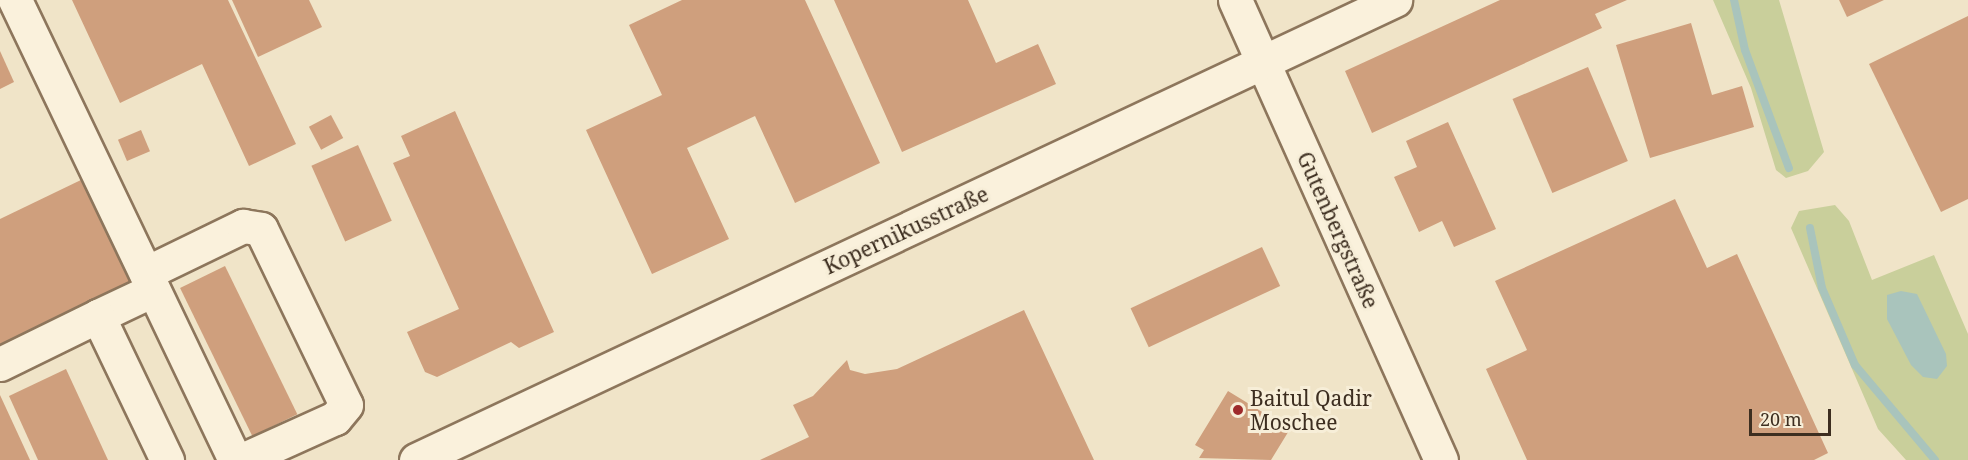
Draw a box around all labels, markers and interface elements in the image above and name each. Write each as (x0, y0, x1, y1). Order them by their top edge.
street label: Gutenbergstraße (1292, 148, 1384, 312)
street label: Kopernikusstraße (820, 181, 992, 279)
place label: Baitul Qadir Moschee (1250, 385, 1372, 435)
scale bar (1752, 397, 1834, 435)
marker: Baitul Qadir Moschee (1231, 403, 1245, 417)
text: 20 m (1760, 407, 1802, 431)

